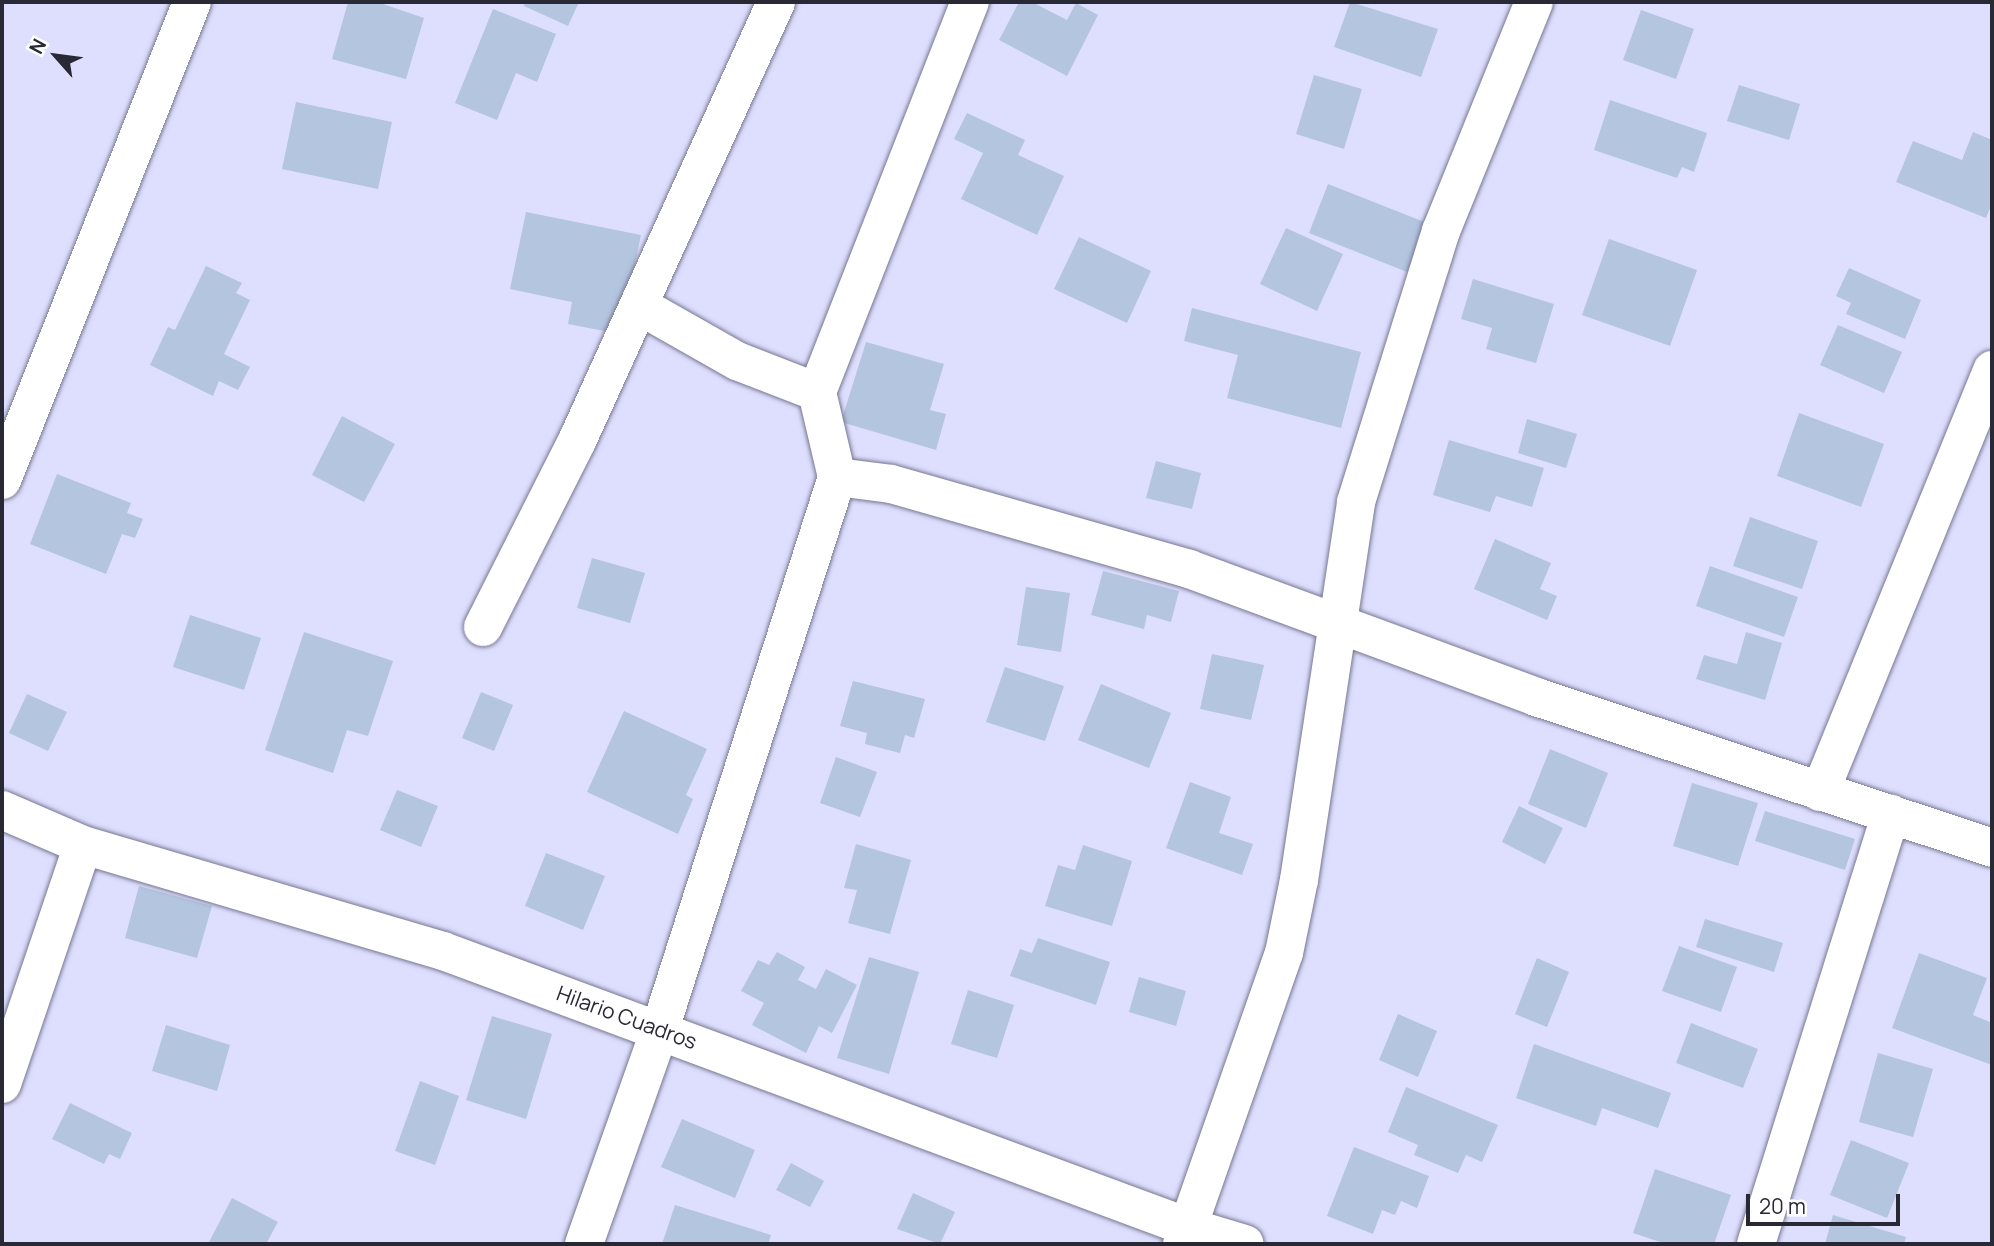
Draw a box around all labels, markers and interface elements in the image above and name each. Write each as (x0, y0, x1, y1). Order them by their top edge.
north arrow (21, 21, 91, 91)
text: N (23, 34, 52, 58)
street label: Hilario Cuadros (554, 980, 700, 1054)
scale bar (1749, 1180, 1903, 1224)
text: 20 m (1759, 1192, 1806, 1220)

